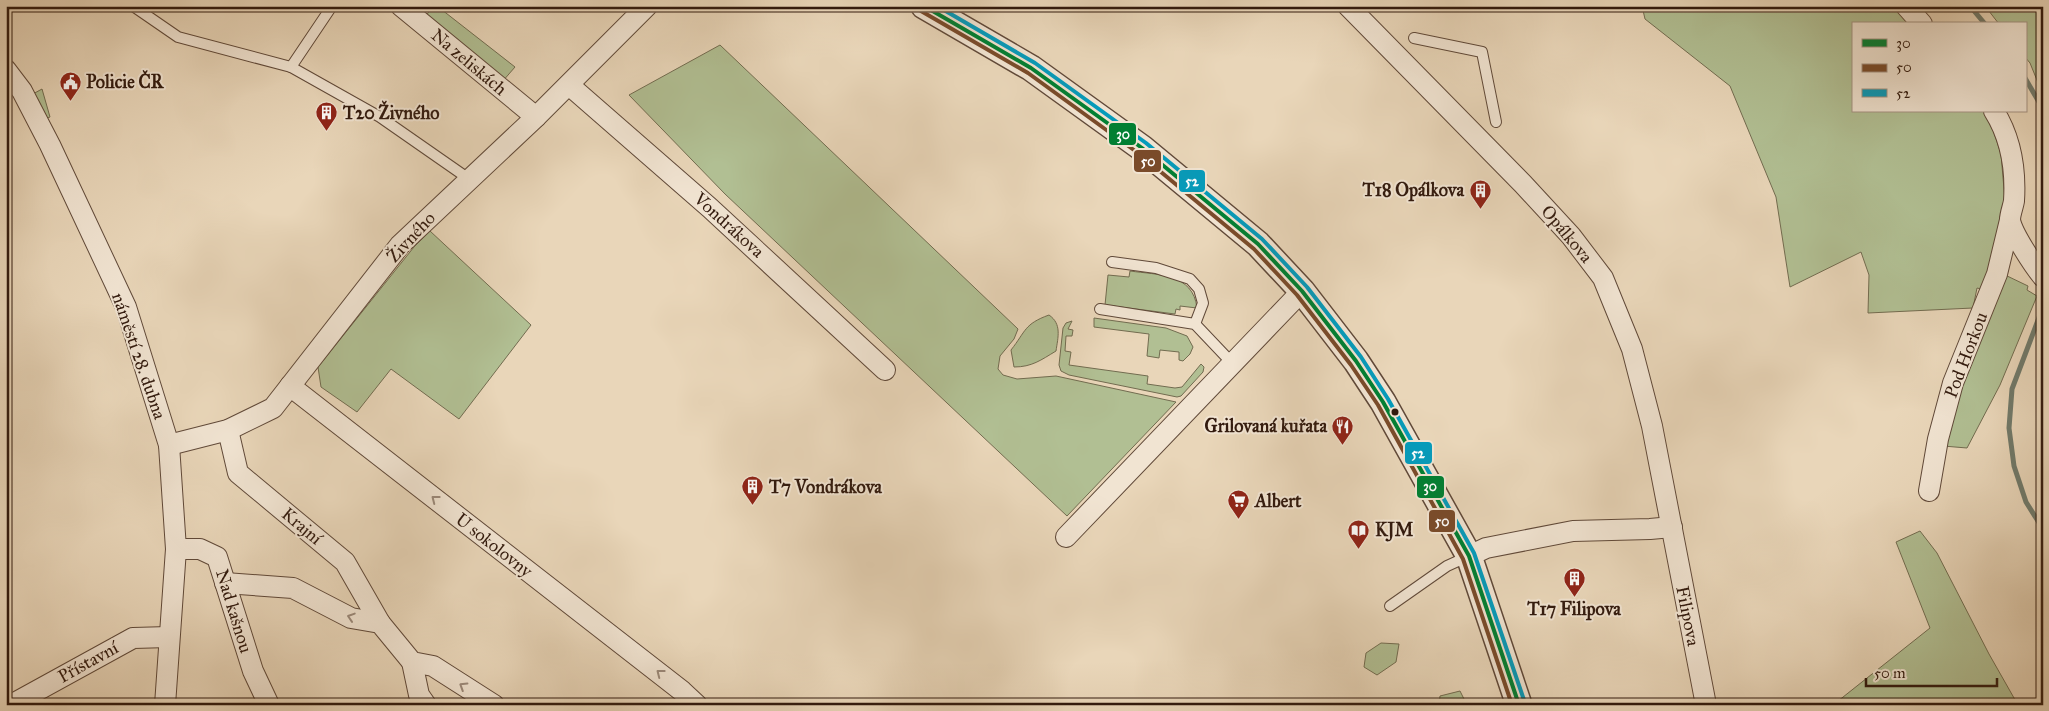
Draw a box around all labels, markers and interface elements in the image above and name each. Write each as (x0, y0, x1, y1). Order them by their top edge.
legend (1852, 22, 2026, 112)
street label: Na zeliskách (427, 24, 511, 100)
text: 30 (1896, 34, 1911, 52)
text: 50 (1896, 58, 1912, 76)
public building icon: Policie ČR (58, 70, 82, 101)
place label: Policie ČR (86, 70, 165, 93)
text: 52 (1896, 84, 1911, 102)
place label: T20 Živného (342, 100, 440, 124)
building icon: T20 Živného (315, 101, 339, 132)
line badge: 30 (1108, 122, 1137, 146)
text: 30 (1116, 126, 1130, 144)
line badge: 50 (1133, 149, 1162, 173)
text: 50 (1141, 153, 1155, 170)
line badge: 52 (1178, 169, 1206, 193)
text: 52 (1185, 173, 1200, 190)
building icon: T18 Opálkova (1468, 178, 1492, 209)
place label: T18 Opálkova (1361, 179, 1464, 202)
street label: Vondrákova (689, 187, 769, 263)
street label: Opálkova (1537, 201, 1598, 268)
street label: Živného (381, 206, 440, 267)
street label: náměstí 28. dubna (107, 290, 171, 423)
street label: Pod Horkou (1940, 309, 1993, 401)
unlabelled marker (1390, 407, 1400, 417)
restaurant icon: Grilovaná kuřata (1331, 414, 1355, 445)
place label: Grilovaná kuřata (1205, 415, 1327, 437)
line badge: 52 (1404, 441, 1433, 465)
text: 52 (1411, 445, 1426, 462)
building icon: T7 Vondrákova (741, 475, 765, 506)
line badge: 30 (1416, 475, 1445, 499)
place label: T7 Vondrákova (768, 476, 882, 498)
text: 30 (1423, 478, 1437, 496)
supermarket icon: Albert (1227, 489, 1251, 520)
place label: Albert (1254, 490, 1302, 512)
one-way arrow (432, 496, 441, 504)
street label: Krajní (277, 503, 328, 550)
street label: U sokolovny (451, 508, 537, 582)
line badge: 50 (1428, 509, 1456, 533)
text: 50 (1435, 513, 1449, 530)
library icon: KJM (1347, 518, 1371, 549)
place label: KJM (1375, 519, 1414, 542)
street label: Nad kašnou (211, 566, 257, 656)
building icon: T17 Filipova (1562, 567, 1586, 598)
street label: Filipova (1671, 584, 1705, 648)
place label: T17 Filipova (1526, 598, 1621, 621)
one-way arrow (347, 613, 356, 623)
street label: Přístavní (54, 636, 123, 688)
scale bar (1866, 656, 1998, 688)
text: 50 m (1874, 664, 1906, 682)
one-way arrow (657, 671, 666, 679)
one-way arrow (460, 682, 469, 692)

